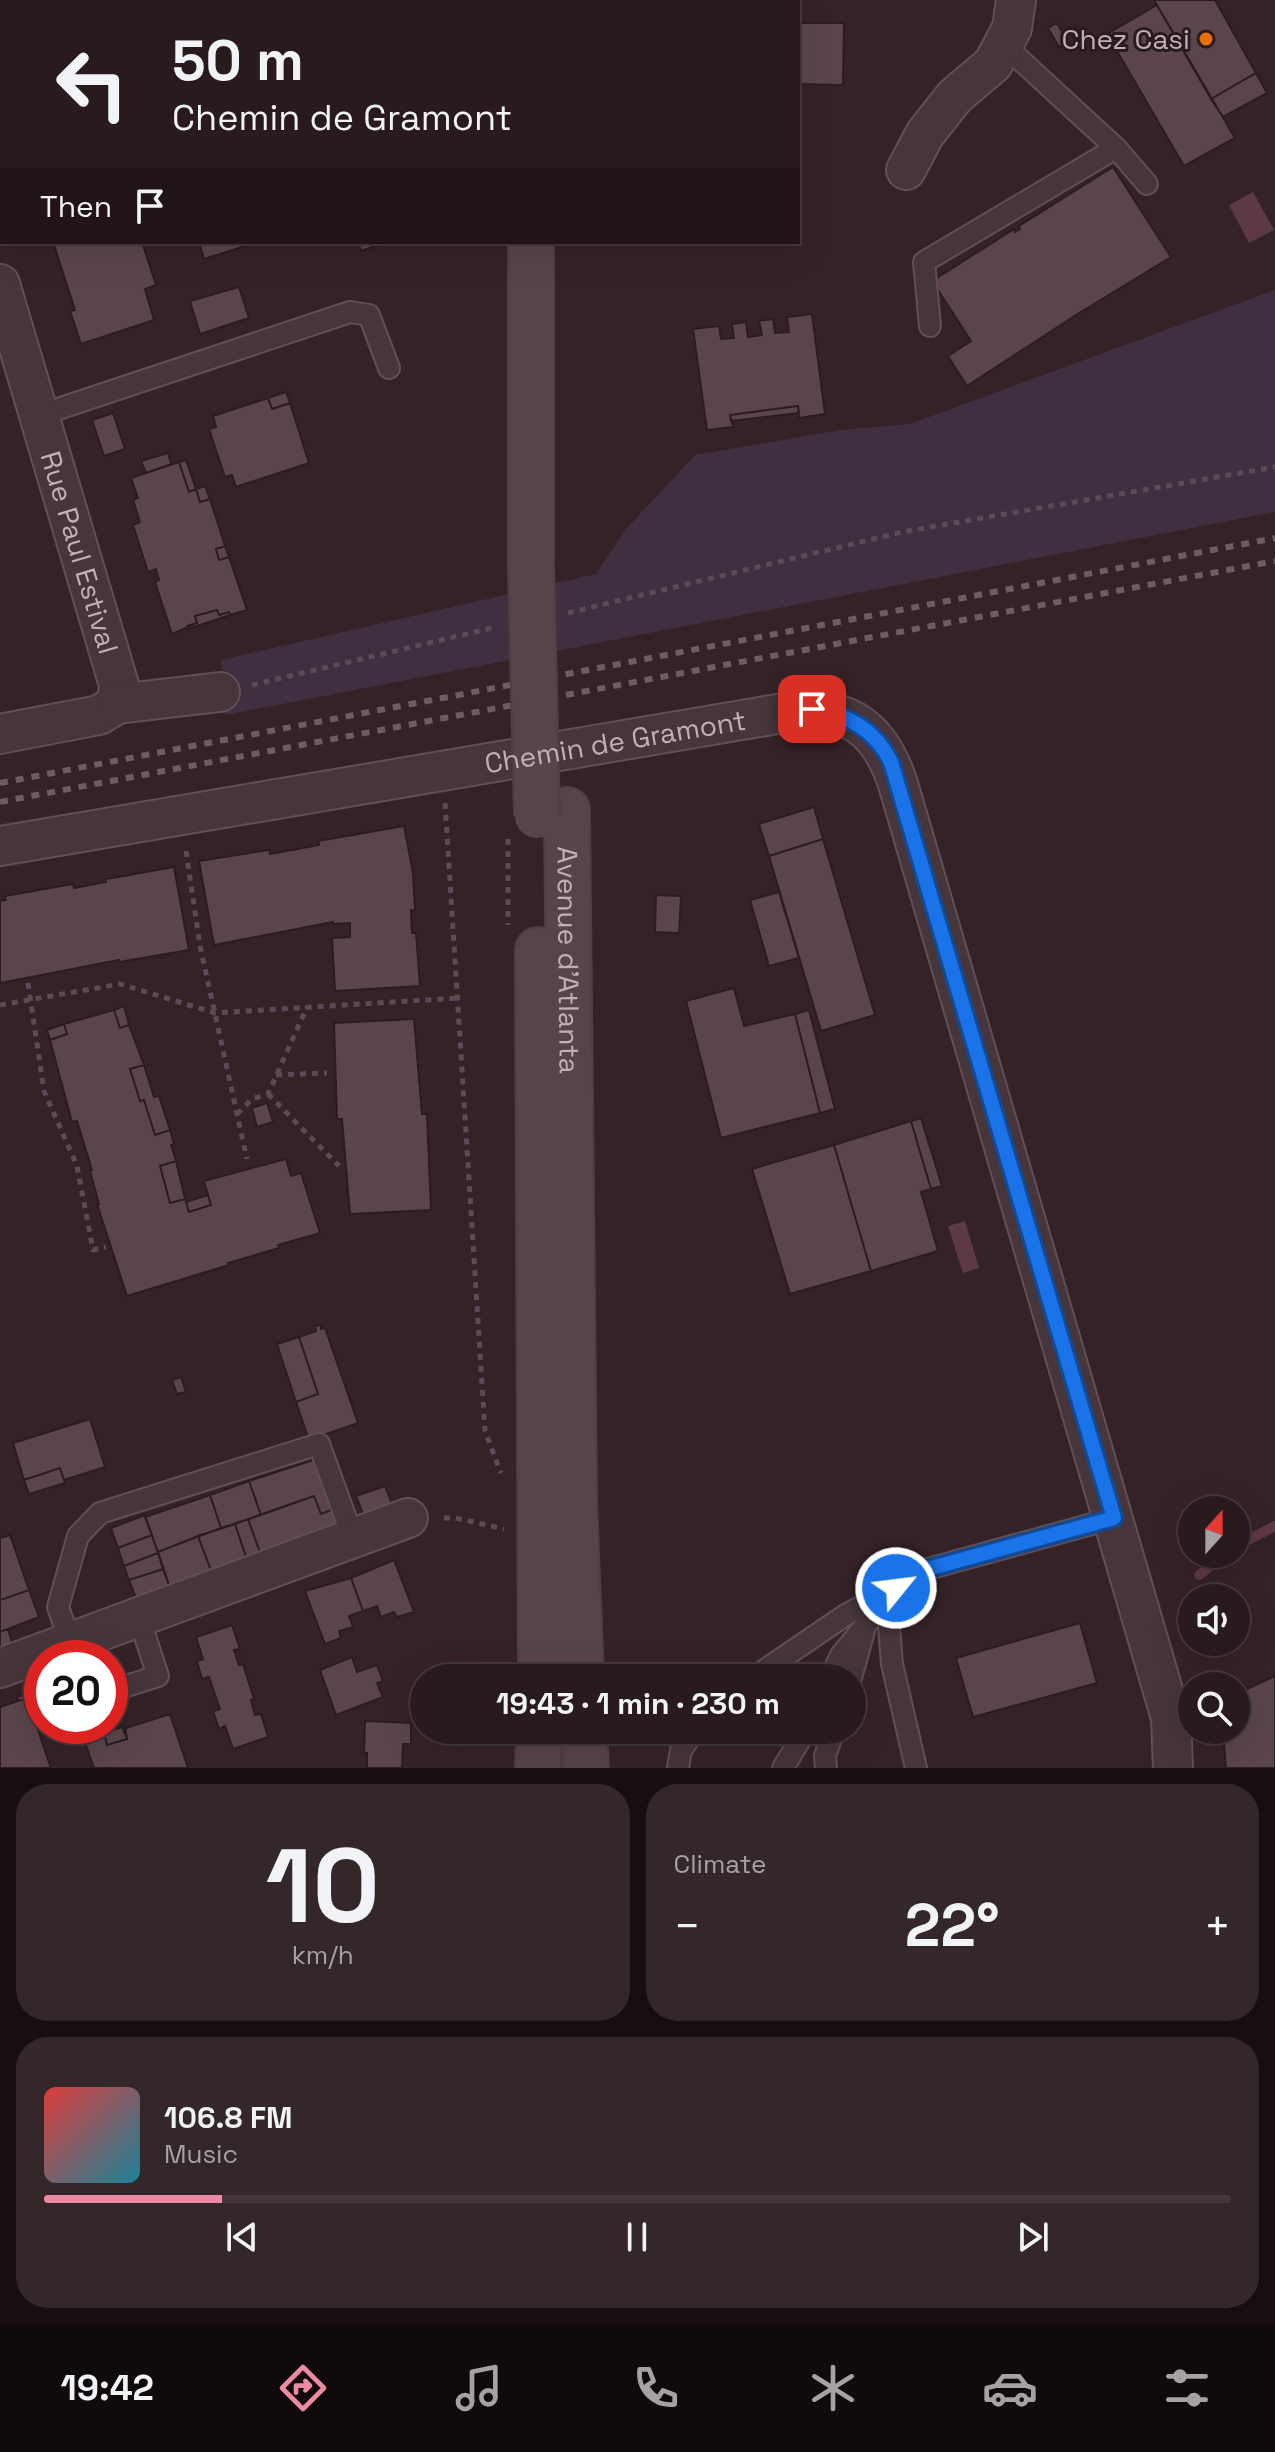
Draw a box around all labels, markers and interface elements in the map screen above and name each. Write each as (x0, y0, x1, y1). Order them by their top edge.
place label: Chez Casi (1061, 21, 1190, 57)
text: 50 m (172, 25, 304, 96)
marker: Chez Casi (1197, 30, 1215, 48)
icon: left (40, 32, 144, 136)
text: Chemin de Gramont (172, 95, 512, 141)
icon: arrive (128, 184, 172, 228)
text: Then (40, 187, 112, 226)
street label: Rue Paul Estival (33, 447, 127, 658)
pin (778, 675, 846, 743)
icon: arrive (790, 687, 834, 731)
street label: Chemin de Gramont (482, 702, 749, 781)
street label: Avenue d'Atlanta (549, 846, 588, 1074)
north arrow (1178, 1496, 1250, 1568)
map controls (1178, 1496, 1250, 1744)
position arrow (854, 1546, 938, 1630)
button: sound (1178, 1584, 1250, 1656)
speed limit sign: 20 (24, 1640, 128, 1744)
button: search (1178, 1672, 1250, 1744)
text: 19:43 · 1 min · 230 m (496, 1684, 780, 1723)
text: 10 (266, 1820, 380, 1952)
text: Climate (674, 1847, 766, 1881)
text: 22° (905, 1887, 1000, 1964)
text: − (674, 1898, 701, 1954)
text: + (1204, 1898, 1231, 1954)
text: km/h (292, 1938, 354, 1972)
text: 106.8 FM (164, 2098, 293, 2137)
text: Music (164, 2137, 238, 2171)
icon: previous (220, 2215, 264, 2259)
icon: pause (615, 2215, 659, 2259)
icon: next (1011, 2215, 1055, 2259)
icon: directions (275, 2360, 331, 2416)
icon: music (451, 2360, 507, 2416)
icon: phone (628, 2360, 684, 2416)
icon: climate (805, 2360, 861, 2416)
icon: car (982, 2360, 1038, 2416)
icon: filters (1159, 2360, 1215, 2416)
text: 19:42 (60, 2365, 154, 2411)

